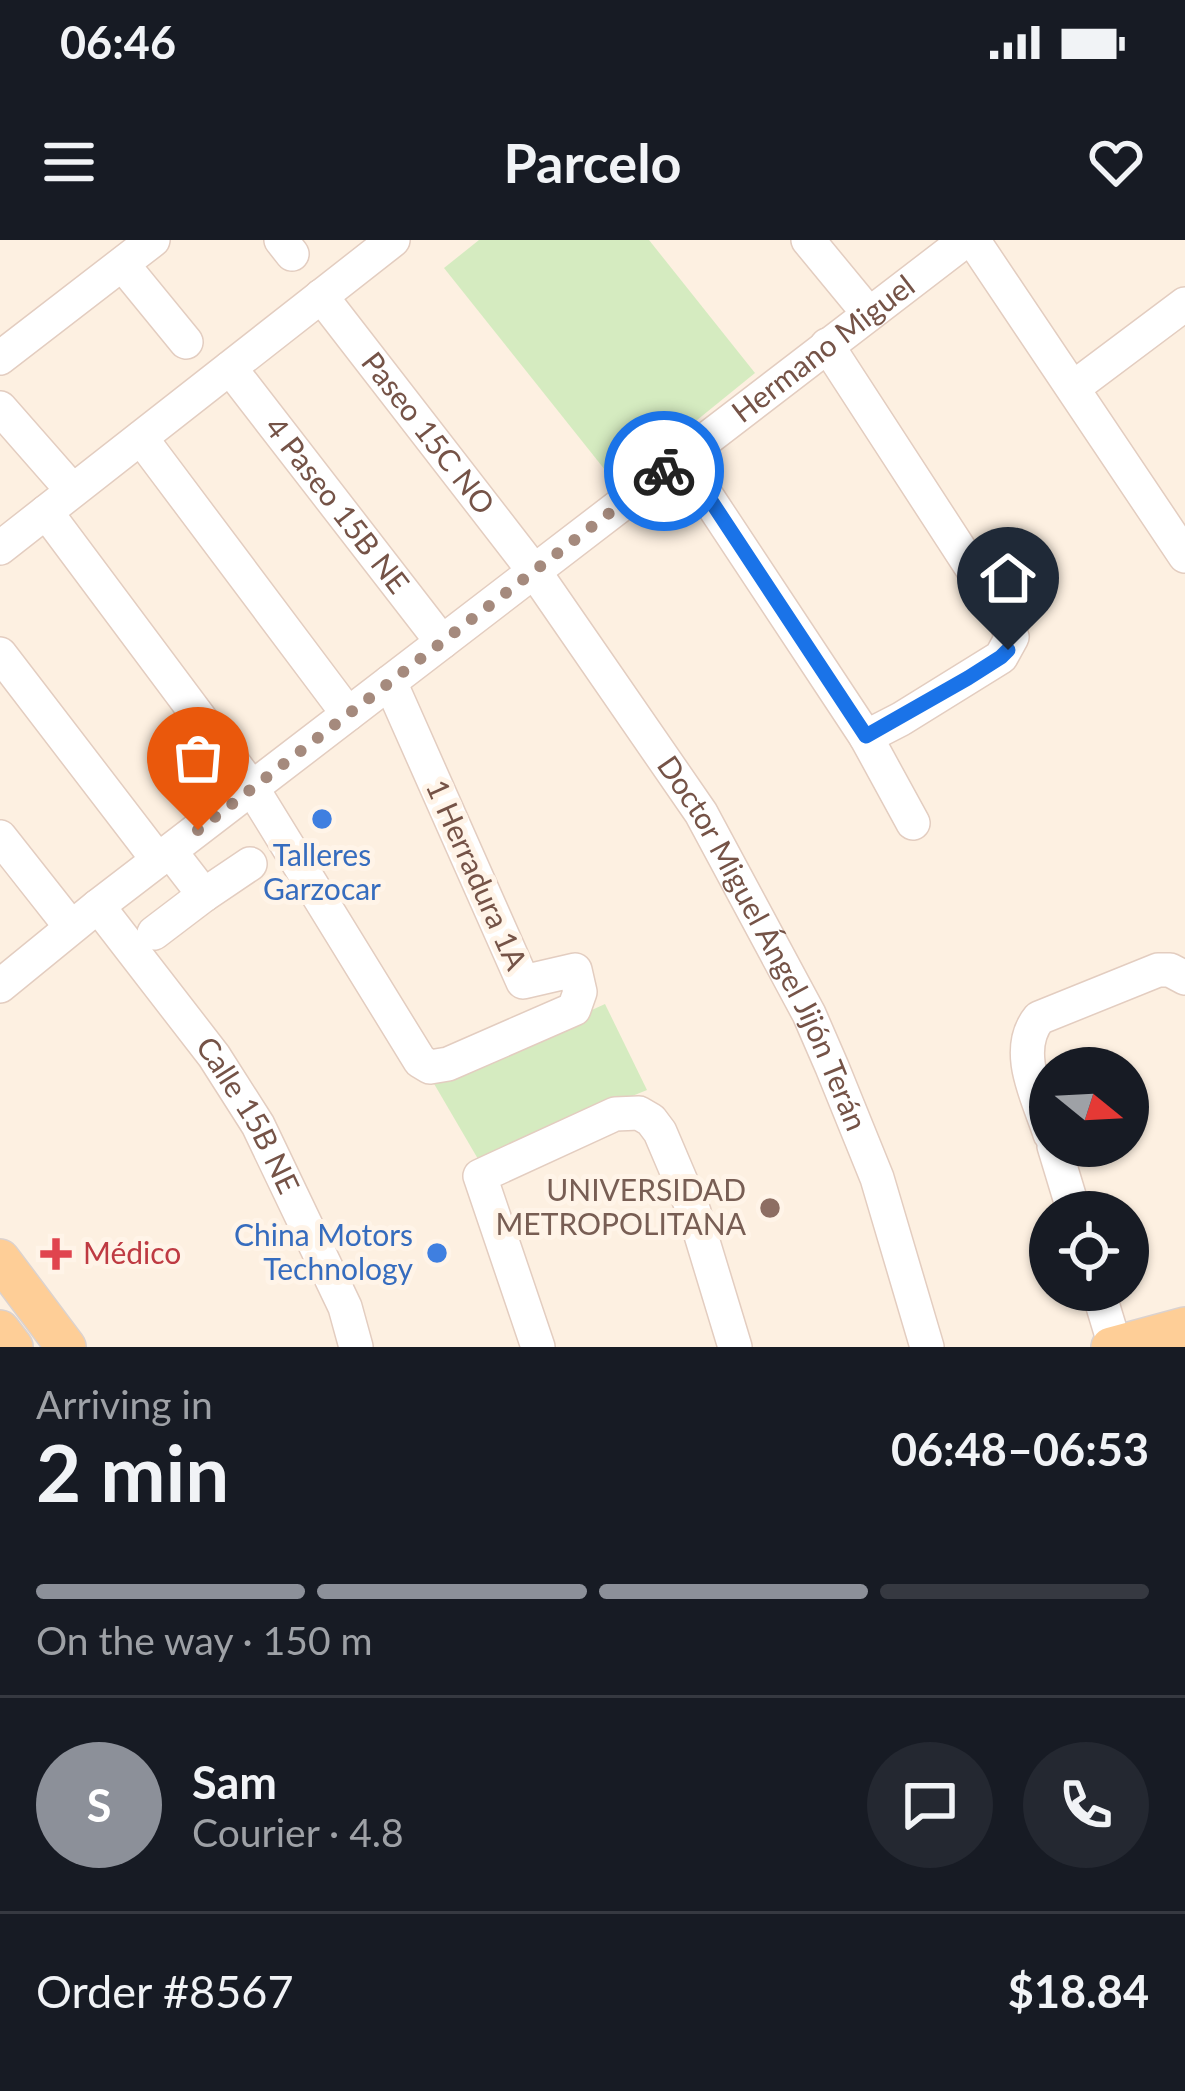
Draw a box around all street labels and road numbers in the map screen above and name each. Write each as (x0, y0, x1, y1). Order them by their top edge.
street label: Hermano Miguel (724, 266, 921, 429)
street label: Paseo 15C NO (355, 344, 503, 521)
street label: 4 Paseo 15B NE (259, 409, 418, 600)
street label: Doctor Miguel Ángel Jijón Terán (651, 748, 876, 1135)
street label: 1 Herradura 1A (420, 774, 536, 975)
street label: Calle 15B NE (190, 1029, 308, 1199)

